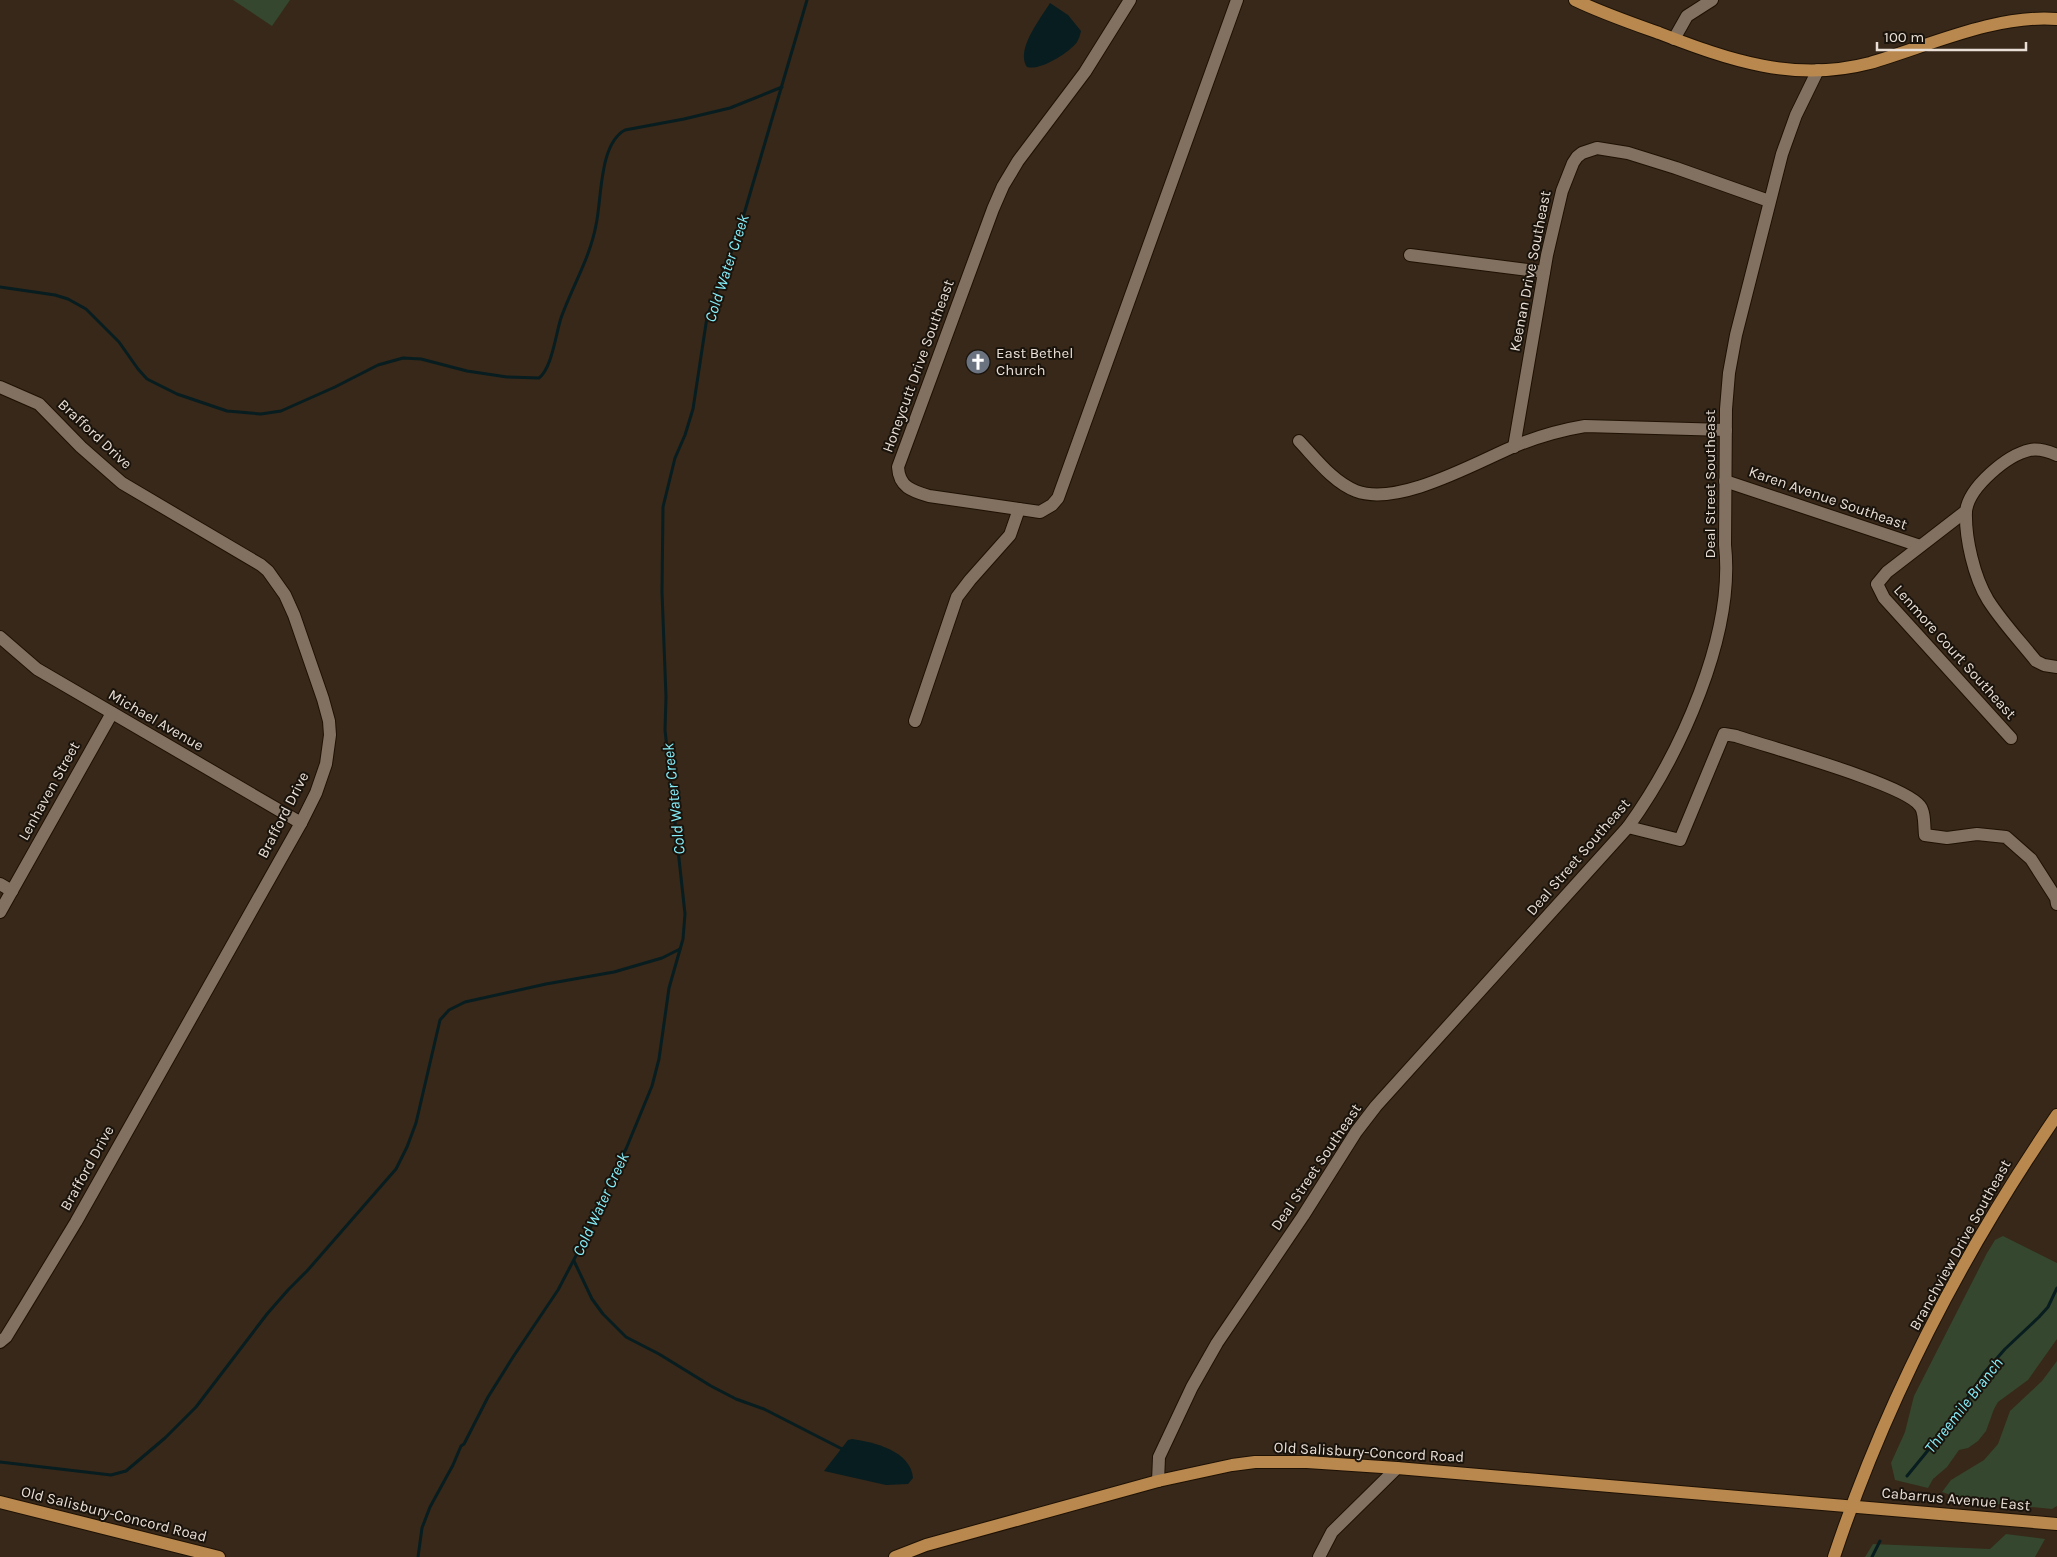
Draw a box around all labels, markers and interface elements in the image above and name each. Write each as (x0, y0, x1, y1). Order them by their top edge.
scale bar (1877, 20, 2026, 52)
text: 100 m (1884, 28, 1924, 46)
street label: Keenan Drive Southeast (1506, 189, 1555, 353)
water label: Cold Water Creek (700, 211, 753, 324)
street label: Honeycutt Drive Southeast (878, 277, 958, 455)
place label: East Bethel Church (996, 344, 1073, 379)
church icon: East Bethel Church (965, 349, 991, 375)
street label: Brafford Drive (54, 395, 136, 473)
street label: Deal Street Southeast (1701, 409, 1719, 558)
street label: Karen Avenue Southeast (1746, 462, 1910, 534)
street label: Lenmore Court Southeast (1890, 581, 2020, 723)
street label: Michael Avenue (105, 685, 207, 755)
street label: Lenhaven Street (14, 738, 84, 844)
water label: Cold Water Creek (658, 741, 689, 856)
street label: Brafford Drive (254, 769, 312, 861)
street label: Deal Street Southeast (1522, 795, 1634, 919)
street label: Deal Street Southeast (1267, 1100, 1365, 1234)
street label: Brafford Drive (56, 1122, 118, 1214)
water label: Cold Water Creek (568, 1149, 633, 1259)
street label: Branchview Drive Southeast (1906, 1156, 2015, 1333)
water label: Threemile Branch (1920, 1354, 2007, 1457)
street label: Old Salisbury-Concord Road (1273, 1438, 1465, 1466)
street label: Old Salisbury-Concord Road (19, 1482, 209, 1546)
street label: Cabarrus Avenue East (1881, 1484, 2031, 1514)

